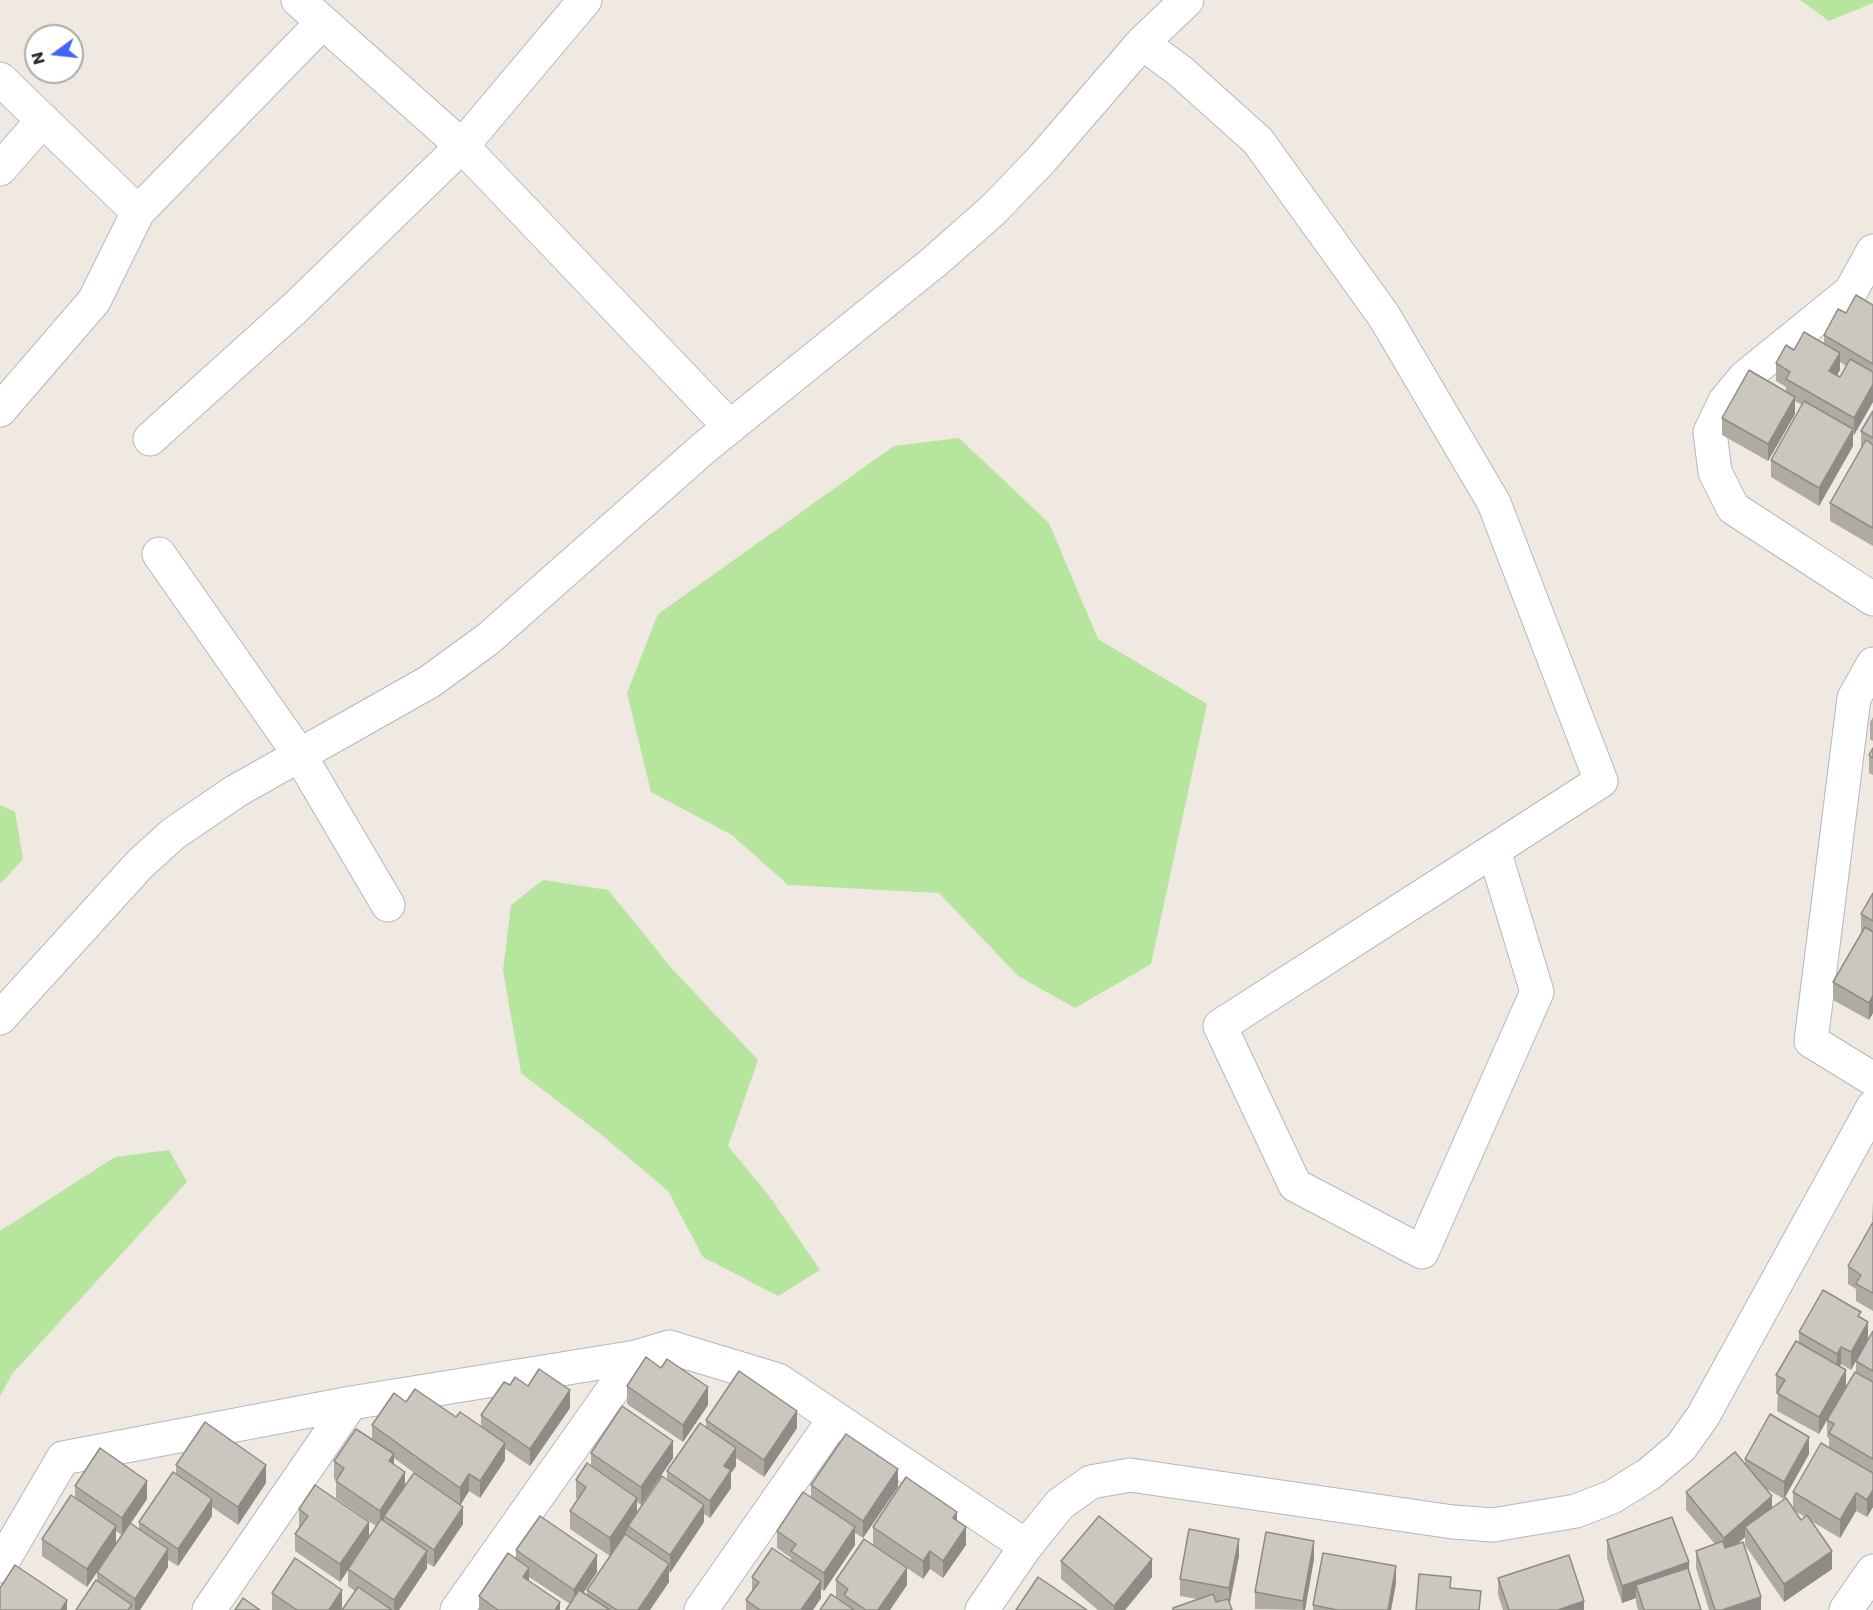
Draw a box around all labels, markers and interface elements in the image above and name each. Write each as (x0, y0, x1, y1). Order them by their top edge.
north arrow (24, 24, 84, 84)
text: N (25, 49, 51, 67)

